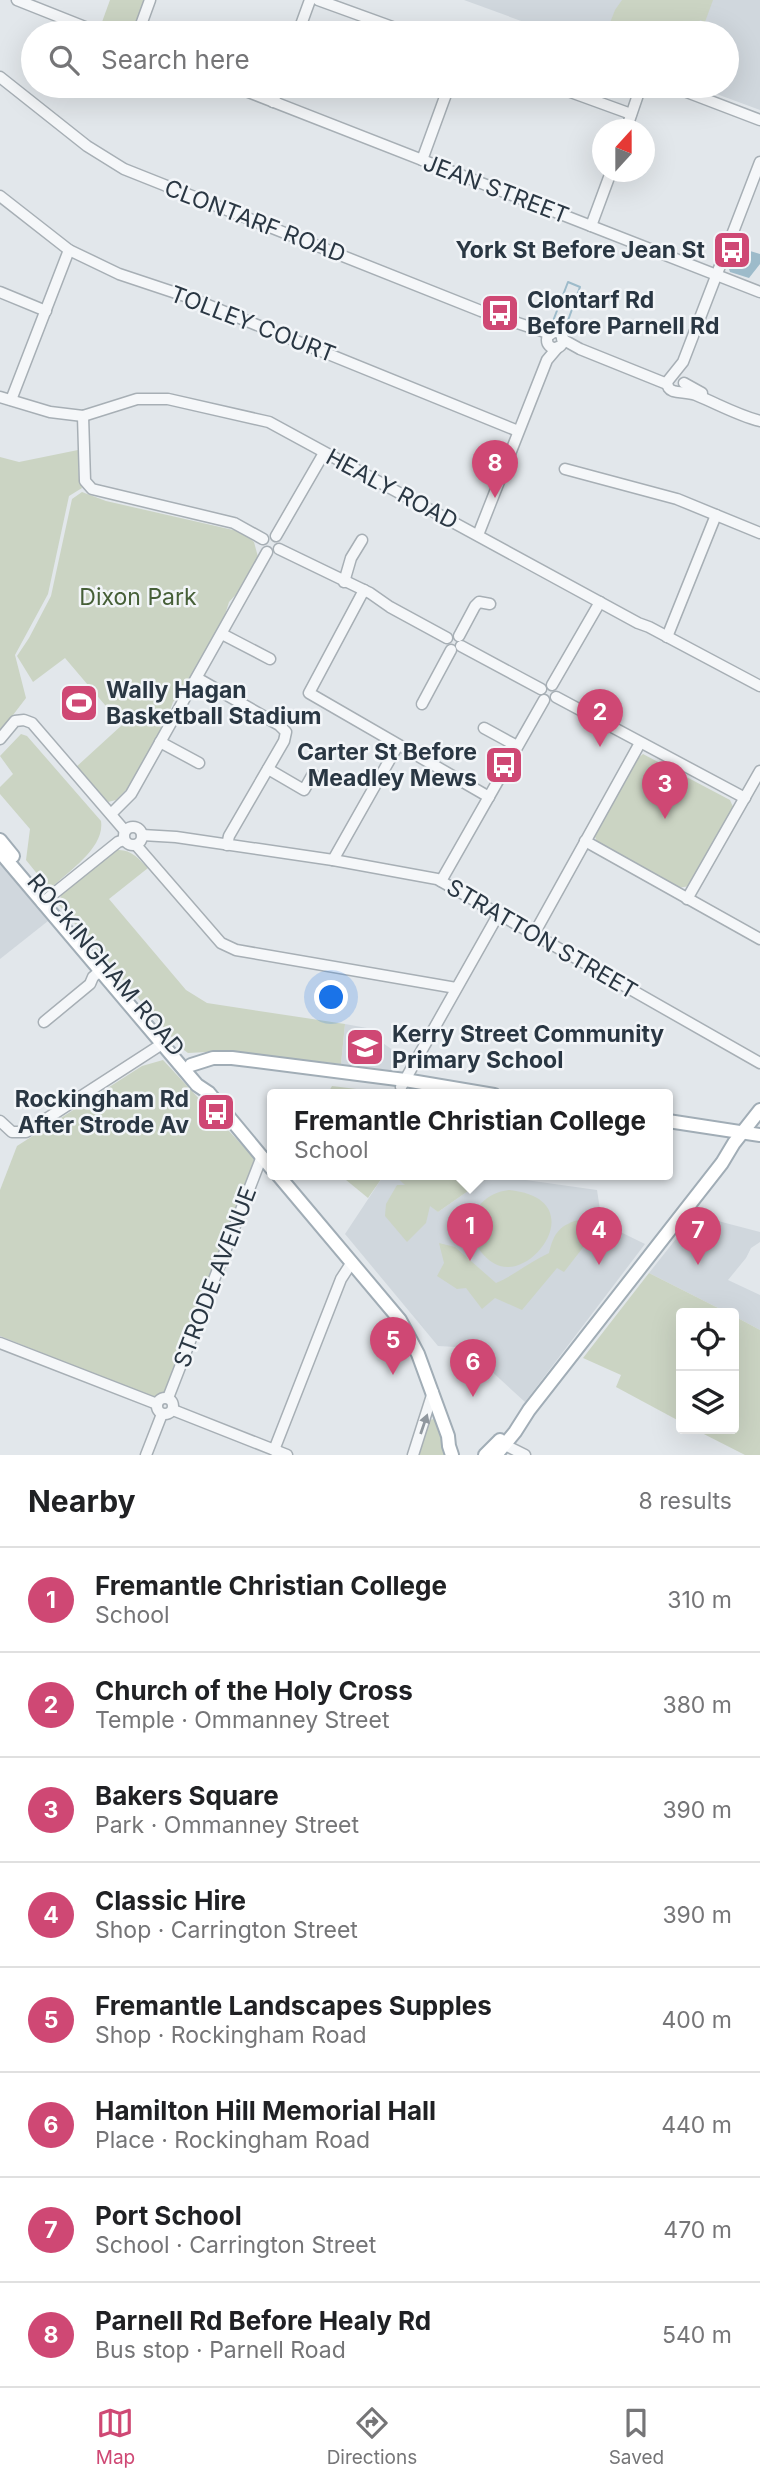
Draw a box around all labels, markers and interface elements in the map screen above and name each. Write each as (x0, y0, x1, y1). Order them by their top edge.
search box (21, 21, 739, 98)
icon: search (45, 41, 83, 79)
text: Search here (101, 44, 250, 75)
north arrow (592, 119, 655, 182)
street label: JEAN STREET (419, 148, 573, 230)
street label: CLONTARF ROAD (160, 174, 350, 268)
bus stop icon: York St Before Jean St (711, 229, 753, 271)
place label: York St Before Jean St (456, 236, 706, 264)
street label: TOLLEY COURT (166, 280, 340, 368)
place label: Clontarf Rd Before Parnell Rd (527, 286, 719, 340)
bus stop icon: Clontarf Rd Before Parnell Rd (479, 292, 521, 334)
pin: 8 (472, 440, 518, 498)
street label: HEALY ROAD (321, 443, 463, 535)
park label: Dixon Park (79, 583, 197, 611)
place label: Wally Hagan Basketball Stadium (106, 676, 321, 730)
sports icon: Wally Hagan Basketball Stadium (58, 682, 100, 724)
pin: 2 (577, 689, 623, 747)
place label: Carter St Before Meadley Mews (297, 738, 477, 792)
bus stop icon: Carter St Before Meadley Mews (483, 744, 525, 786)
pin: 3 (642, 761, 688, 819)
street label: ROCKINGHAM ROAD (21, 868, 191, 1062)
street label: STRATTON STREET (442, 873, 642, 1005)
your location (314, 980, 348, 1014)
place label: Kerry Street Community Primary School (392, 1020, 664, 1074)
school or university icon: Kerry Street Community Primary School (344, 1026, 386, 1068)
place label: Rockingham Rd After Strode Av (15, 1085, 189, 1139)
popup (267, 1089, 673, 1180)
bus stop icon: Rockingham Rd After Strode Av (195, 1091, 237, 1133)
text: Fremantle Christian College (294, 1105, 646, 1136)
text: School (294, 1136, 369, 1164)
street label: STRODE AVENUE (168, 1183, 262, 1371)
pin: 1 (447, 1203, 493, 1261)
pin: 4 (576, 1207, 622, 1265)
pin: 7 (675, 1207, 721, 1265)
map controls (676, 1308, 739, 1434)
button: locate (676, 1308, 739, 1371)
pin: 5 (370, 1317, 416, 1375)
pin: 6 (450, 1339, 496, 1397)
button: layers (676, 1371, 739, 1434)
one-way arrow (419, 1413, 430, 1434)
text: Nearby (28, 1483, 136, 1519)
text: 8 results (639, 1487, 732, 1515)
text: Fremantle Christian College (95, 1570, 447, 1601)
text: 1 (46, 1586, 56, 1614)
text: 310 m (667, 1586, 732, 1614)
text: School (95, 1601, 170, 1629)
text: Church of the Holy Cross (95, 1675, 413, 1706)
text: 2 (44, 1691, 58, 1719)
text: 380 m (662, 1691, 732, 1719)
text: Temple · Ommanney Street (95, 1706, 389, 1734)
text: Bakers Square (95, 1780, 279, 1811)
text: 3 (44, 1796, 58, 1824)
text: 390 m (662, 1796, 732, 1824)
text: Park · Ommanney Street (95, 1811, 359, 1839)
text: Classic Hire (95, 1885, 246, 1916)
text: 4 (43, 1901, 59, 1929)
text: 390 m (662, 1901, 732, 1929)
text: Shop · Carrington Street (95, 1916, 358, 1944)
text: Fremantle Landscapes Supples (95, 1990, 492, 2021)
text: 5 (44, 2006, 58, 2034)
text: 400 m (662, 2006, 732, 2034)
text: Shop · Rockingham Road (95, 2021, 367, 2049)
text: Hamilton Hill Memorial Hall (95, 2095, 436, 2126)
text: 6 (44, 2111, 58, 2139)
text: 440 m (661, 2111, 732, 2139)
text: Place · Rockingham Road (95, 2126, 370, 2154)
text: Port School (95, 2200, 242, 2231)
text: 7 (44, 2216, 58, 2244)
text: 470 m (663, 2216, 732, 2244)
text: School · Carrington Street (95, 2231, 376, 2259)
text: Parnell Rd Before Healy Rd (95, 2305, 431, 2336)
text: 8 (44, 2321, 58, 2349)
text: 540 m (662, 2321, 732, 2349)
text: Bus stop · Parnell Road (95, 2336, 346, 2364)
tab: Map (96, 2404, 135, 2469)
tab: Directions (327, 2404, 417, 2469)
tab: Saved (609, 2404, 664, 2469)

